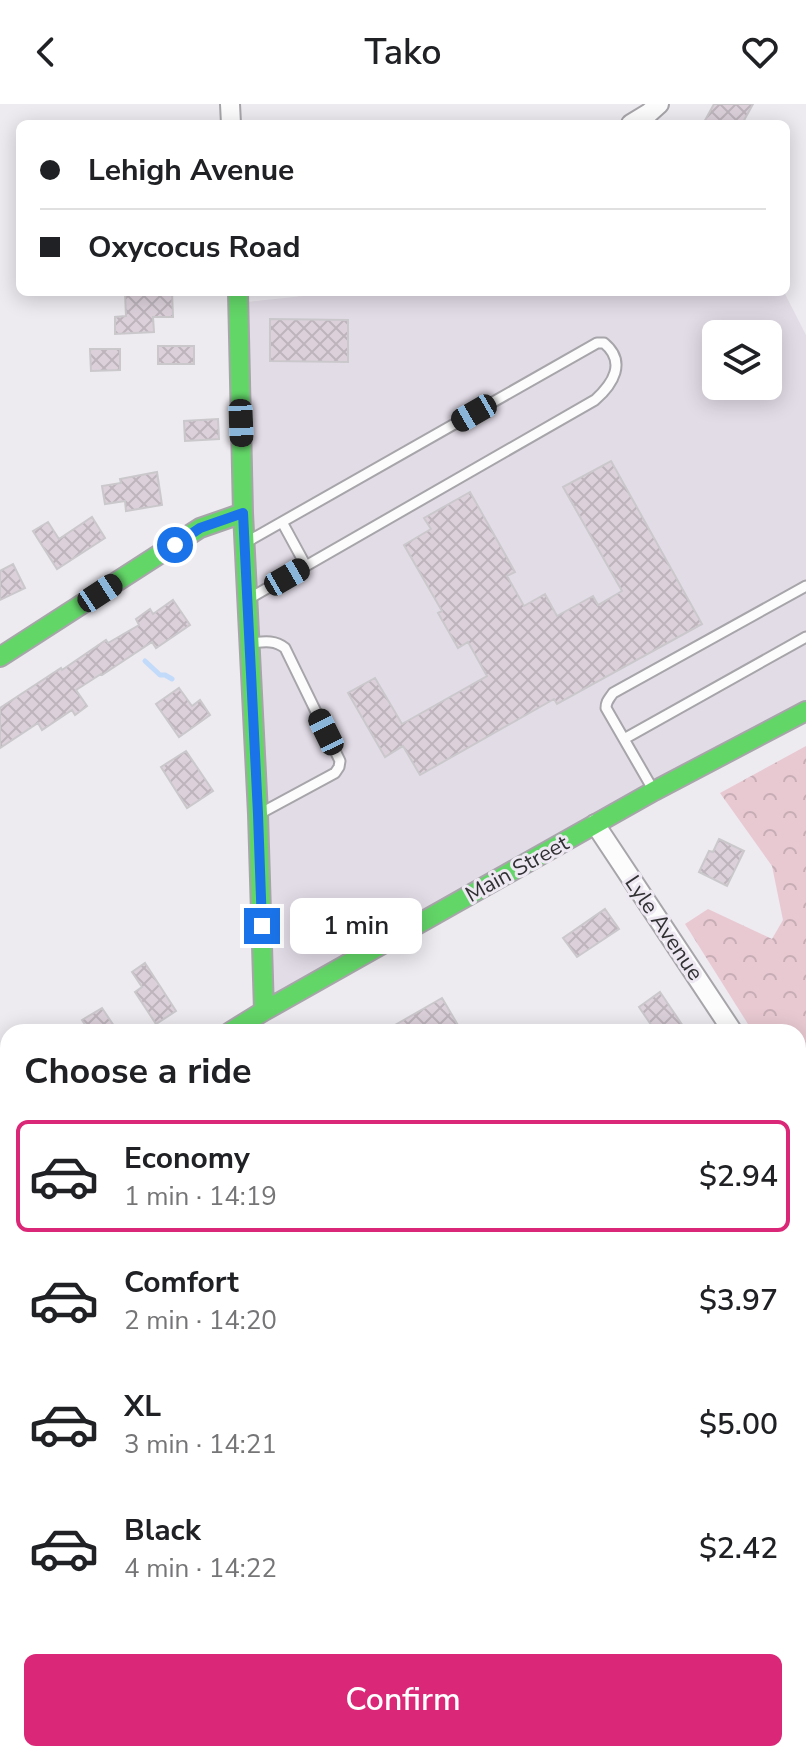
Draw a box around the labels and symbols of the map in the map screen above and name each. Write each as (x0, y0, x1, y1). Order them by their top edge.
car (447, 391, 501, 435)
car (228, 399, 254, 447)
route start (157, 527, 193, 563)
car (260, 555, 314, 599)
car (73, 570, 127, 616)
car (305, 705, 347, 759)
street label: Main Street (460, 828, 574, 910)
street label: Lyle Avenue (618, 869, 710, 987)
callout: 1 min (290, 898, 422, 954)
route end (244, 908, 280, 944)

